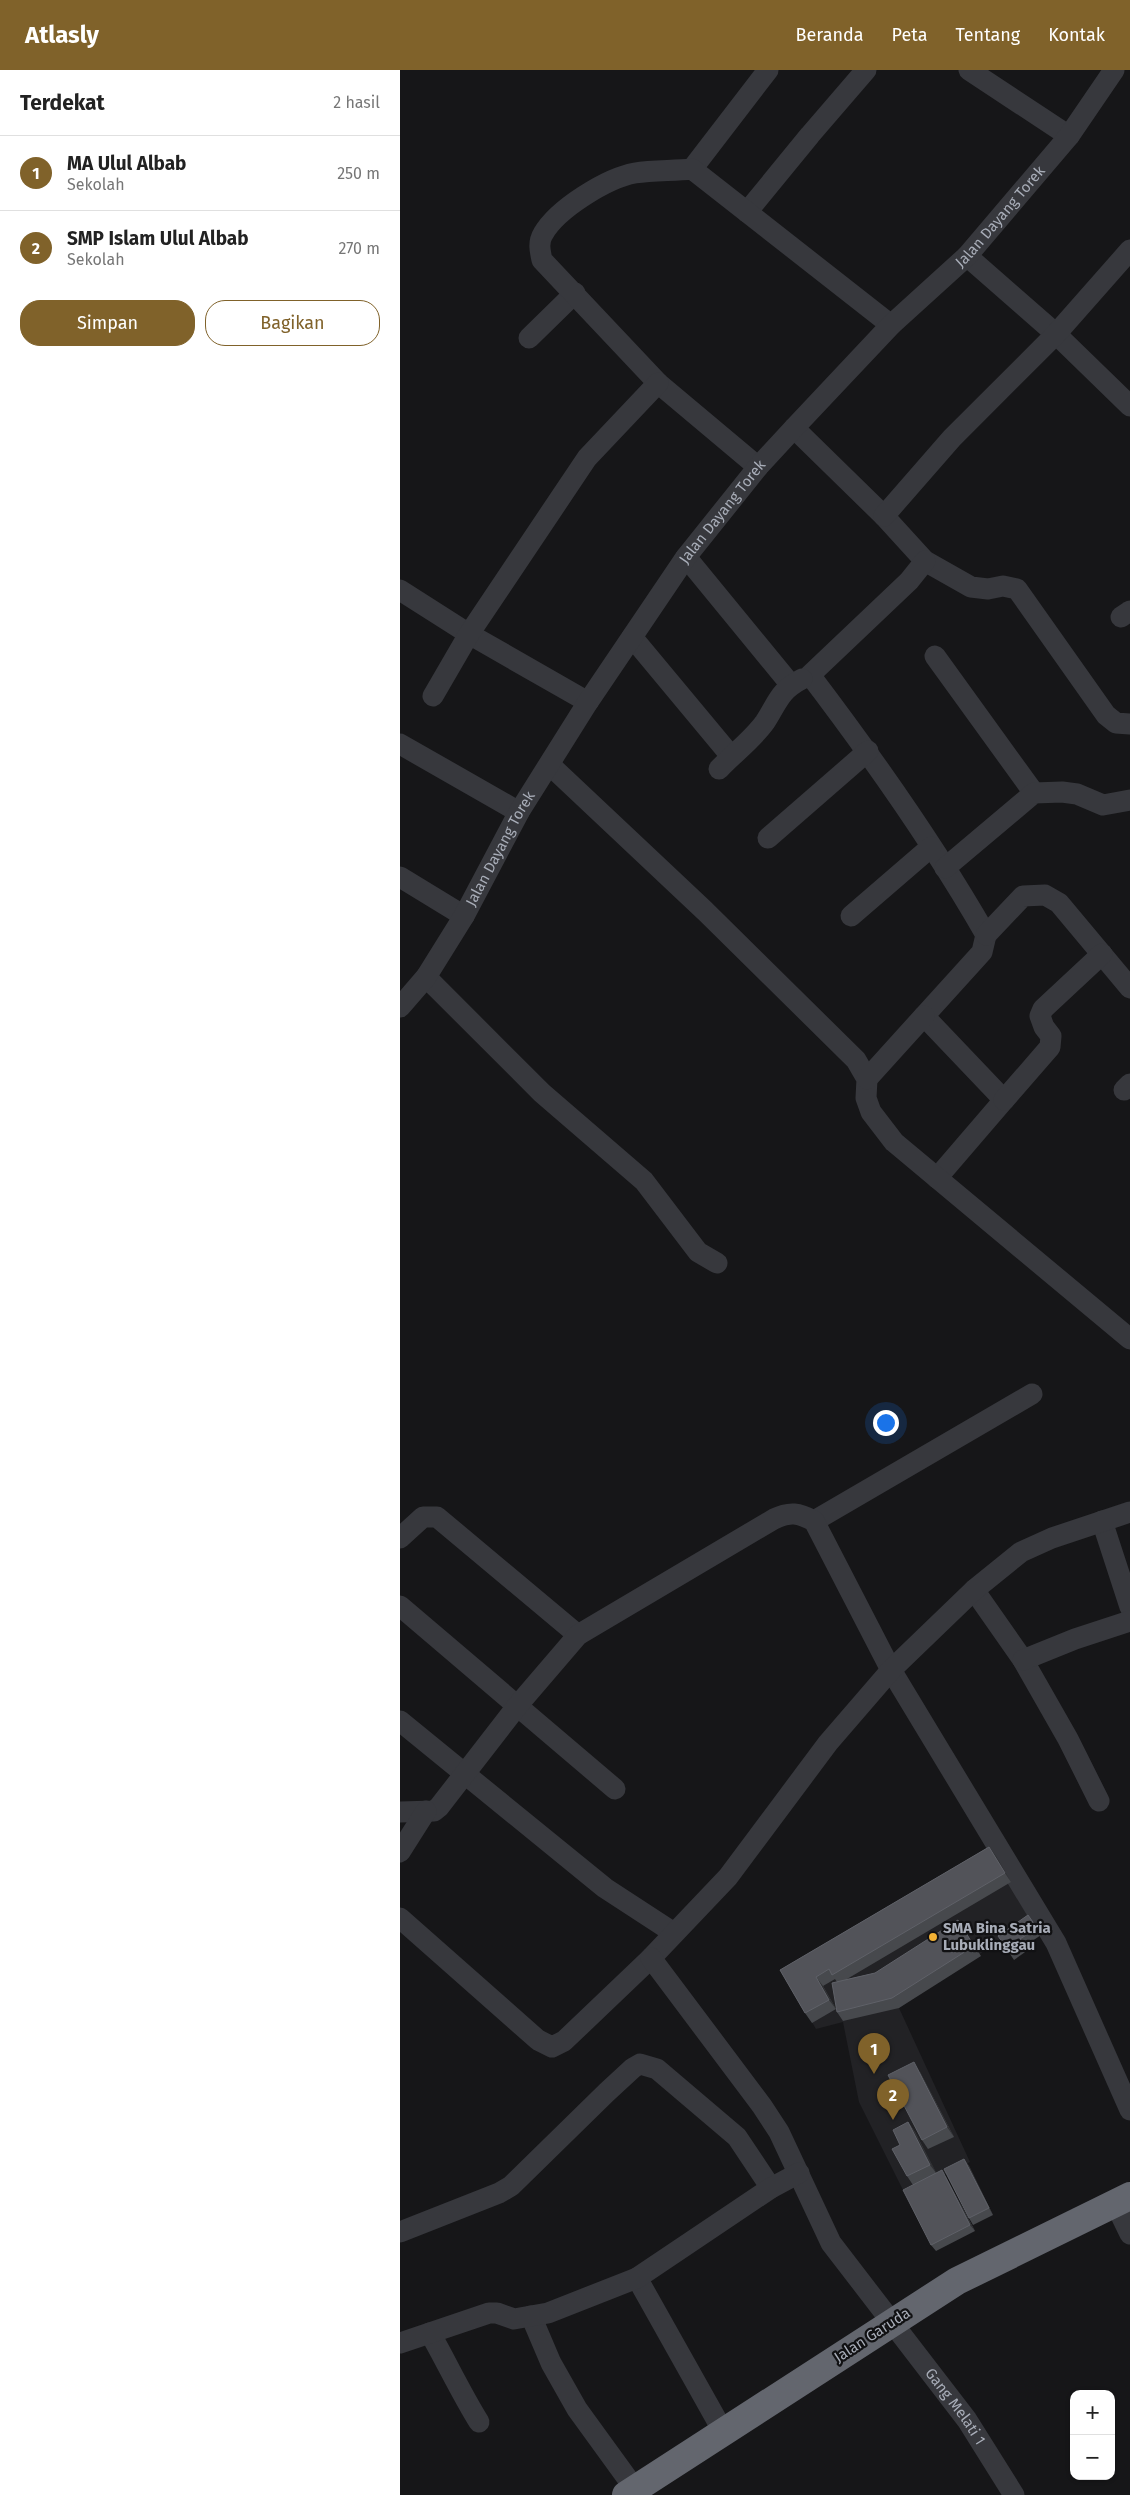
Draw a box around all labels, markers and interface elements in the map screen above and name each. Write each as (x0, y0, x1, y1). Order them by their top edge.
text: Atlasly (25, 21, 99, 49)
text: Beranda (796, 24, 864, 46)
text: Peta (892, 24, 927, 46)
text: Tentang (955, 24, 1020, 46)
text: Kontak (1048, 24, 1105, 46)
text: Terdekat (20, 90, 105, 116)
text: 2 hasil (333, 93, 380, 112)
text: MA Ulul Albab (67, 152, 186, 175)
street label: Jalan Dayang Torek (952, 162, 1049, 271)
text: 1 (32, 164, 40, 183)
text: 250 m (337, 164, 380, 183)
text: Sekolah (67, 175, 125, 194)
text: SMP Islam Ulul Albab (67, 227, 249, 250)
text: 2 (32, 239, 40, 258)
text: 270 m (338, 239, 380, 258)
text: Sekolah (67, 250, 125, 269)
button: Simpan (20, 300, 195, 346)
button: Bagikan (205, 300, 380, 346)
street label: Jalan Dayang Torek (675, 456, 769, 567)
street label: Jalan Dayang Torek (462, 788, 539, 909)
your location (873, 1410, 899, 1436)
place label: SMA Bina Satria Lubuklinggau (943, 1919, 1051, 1954)
marker: SMA Bina Satria Lubuklinggau (927, 1931, 939, 1943)
pin: 1 (858, 2033, 890, 2074)
pin: 2 (877, 2079, 909, 2120)
street label: Jalan Garuda (831, 2304, 913, 2366)
street label: Gang Melati 1 (921, 2364, 989, 2448)
map controls (1070, 2390, 1115, 2480)
button: + (1070, 2390, 1115, 2435)
button: − (1070, 2435, 1115, 2480)

